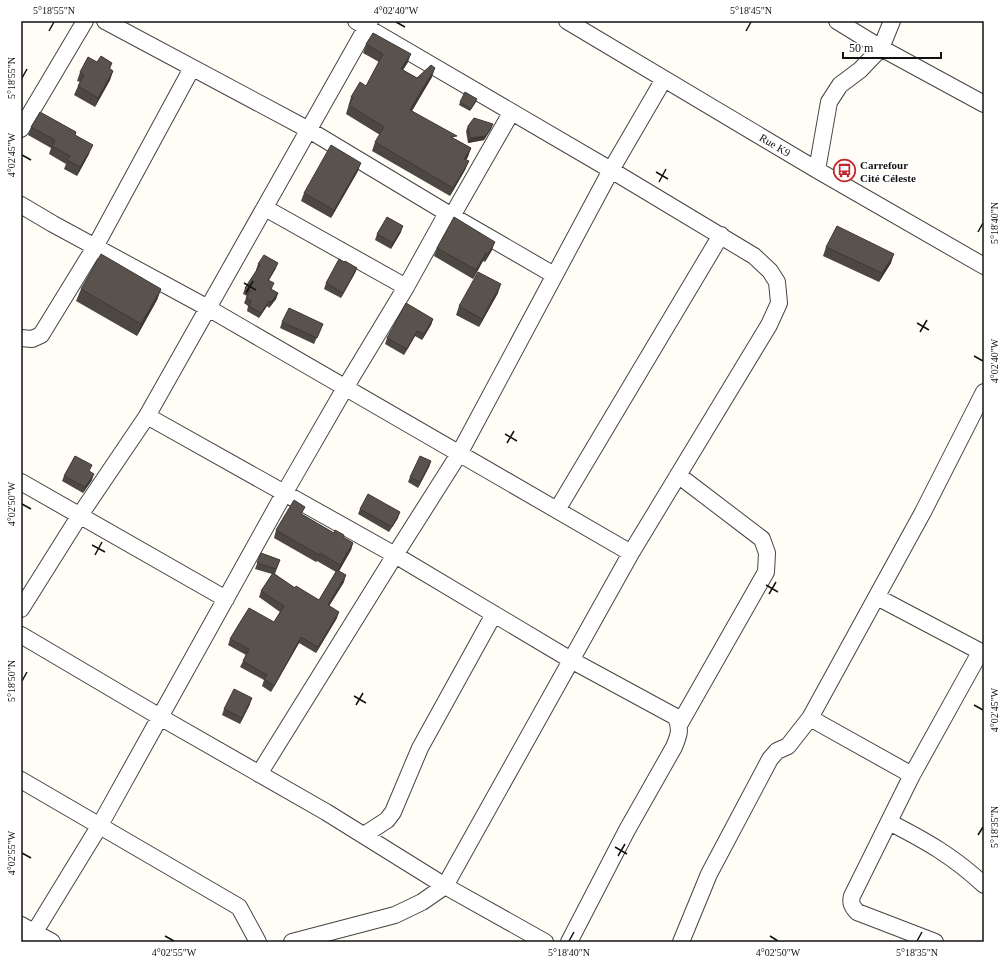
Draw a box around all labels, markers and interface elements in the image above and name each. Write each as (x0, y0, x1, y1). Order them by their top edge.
text: 5°18'55"N (33, 5, 75, 16)
text: 4°02'40"W (374, 5, 419, 16)
text: 5°18'45"N (730, 5, 772, 16)
scale bar (843, 34, 941, 60)
text: 50 m (849, 41, 874, 55)
text: 5°18'55"N (6, 57, 17, 99)
street label: Rue K9 (757, 131, 793, 159)
text: 4°02'45"W (6, 132, 17, 177)
bus stop icon: Carrefour Cité Céleste (831, 158, 857, 184)
place label: Carrefour Cité Céleste (860, 159, 916, 184)
text: 5°18'40"N (989, 202, 1000, 244)
text: 4°02'40"W (989, 338, 1000, 383)
text: 4°02'50"W (6, 481, 17, 526)
text: 5°18'50"N (6, 660, 17, 702)
text: 4°02'45"W (989, 687, 1000, 732)
text: 5°18'35"N (989, 806, 1000, 848)
text: 4°02'55"W (6, 830, 17, 875)
text: 4°02'55"W (152, 947, 197, 958)
text: 5°18'40"N (548, 947, 590, 958)
text: 4°02'50"W (756, 947, 801, 958)
text: 5°18'35"N (896, 947, 938, 958)

